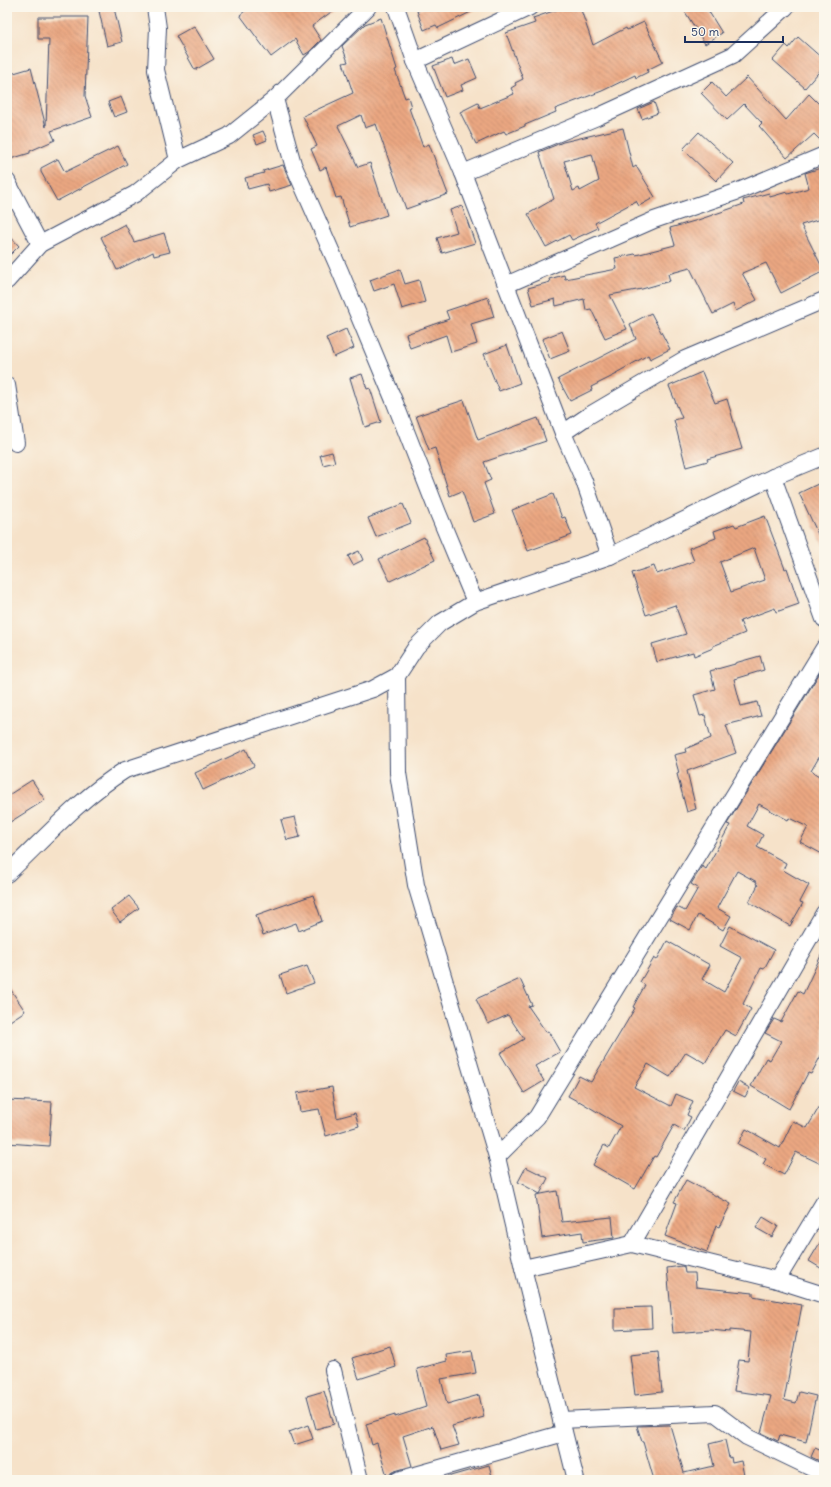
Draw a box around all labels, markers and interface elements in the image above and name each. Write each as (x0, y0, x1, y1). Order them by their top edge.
scale bar (685, 18, 783, 44)
text: 50 m (691, 24, 720, 39)

